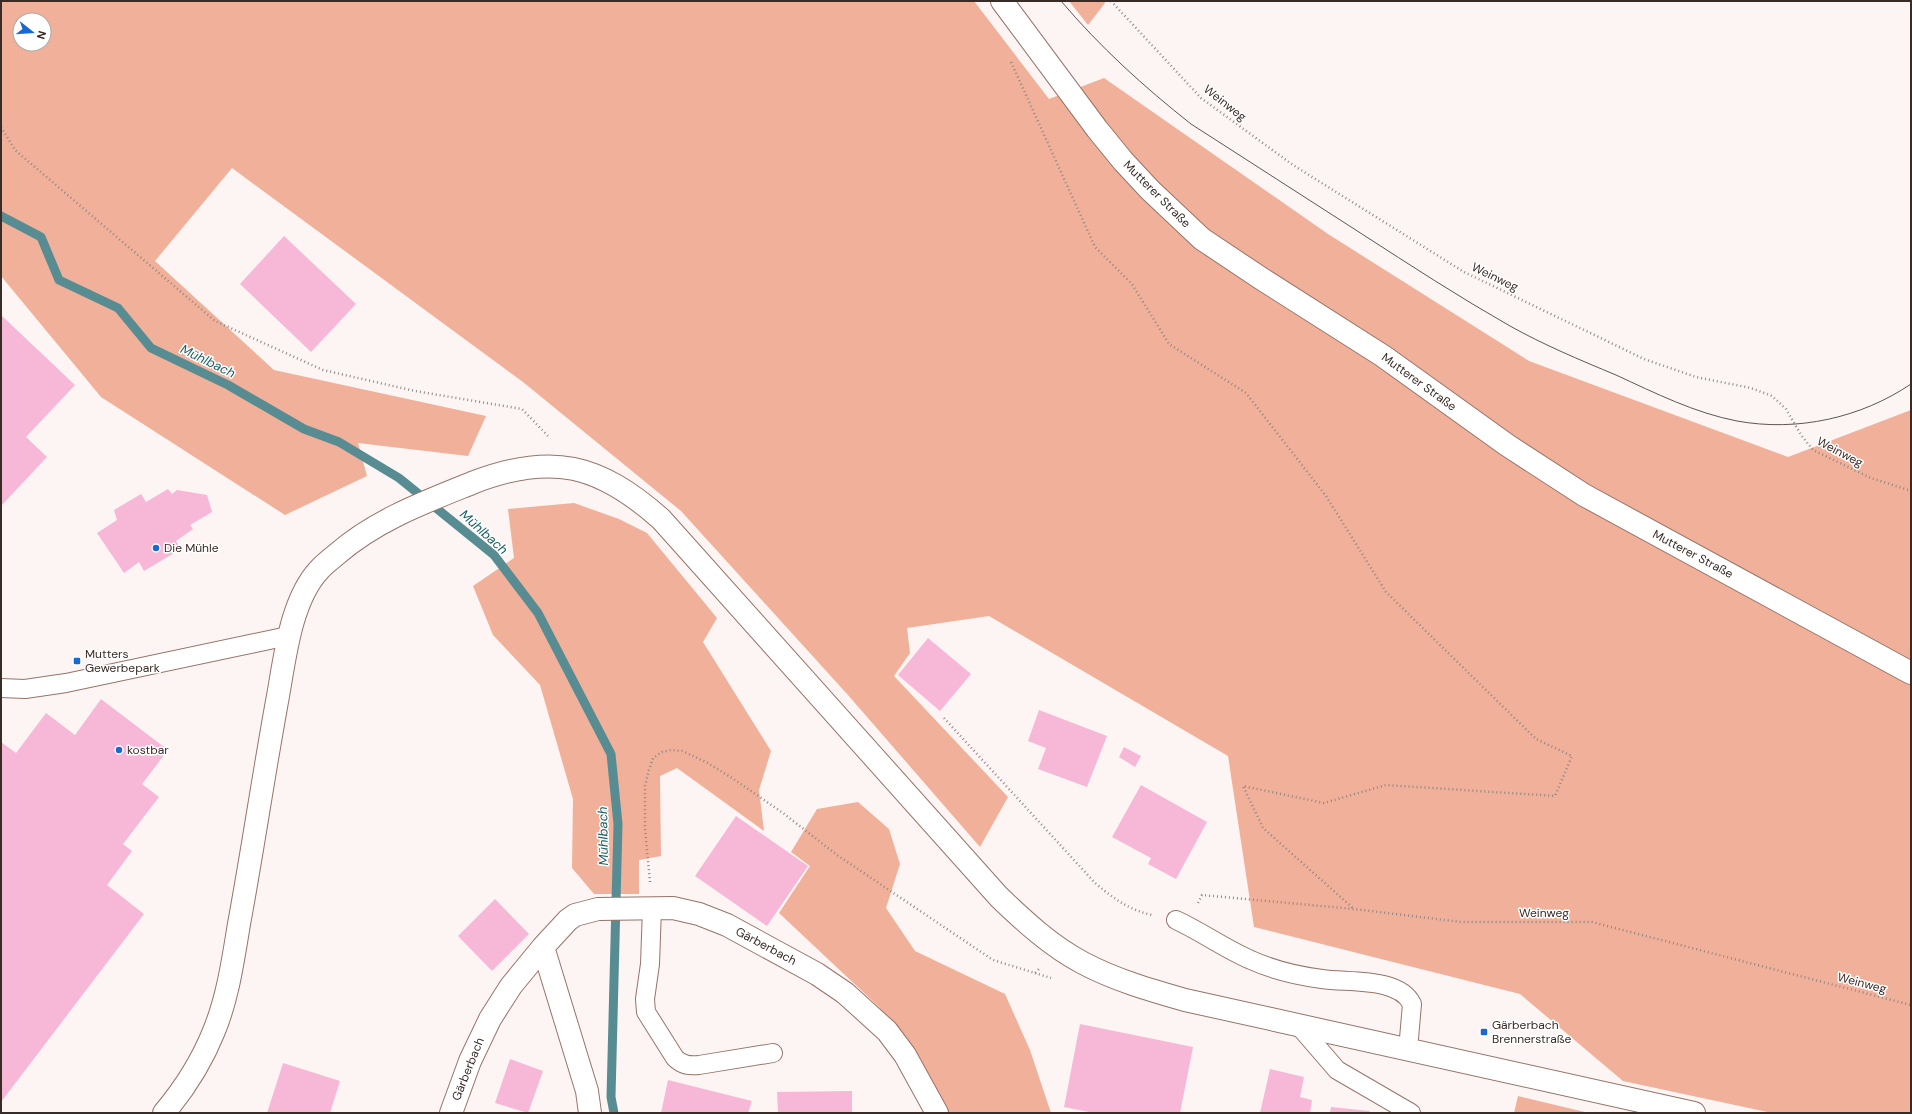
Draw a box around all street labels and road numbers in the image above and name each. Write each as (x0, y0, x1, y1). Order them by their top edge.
street label: Weinweg (1200, 81, 1250, 125)
street label: Mutterer Straße (1120, 157, 1194, 231)
street label: Weinweg (1469, 259, 1521, 295)
street label: Mutterer Straße (1378, 349, 1460, 415)
street label: Weinweg (1814, 433, 1866, 471)
street label: Mutterer Straße (1650, 526, 1736, 582)
street label: Weinweg (1519, 905, 1569, 921)
street label: Gärberbach (733, 923, 799, 969)
street label: Weinweg (1836, 969, 1889, 997)
street label: Gärberbach (448, 1035, 488, 1103)

